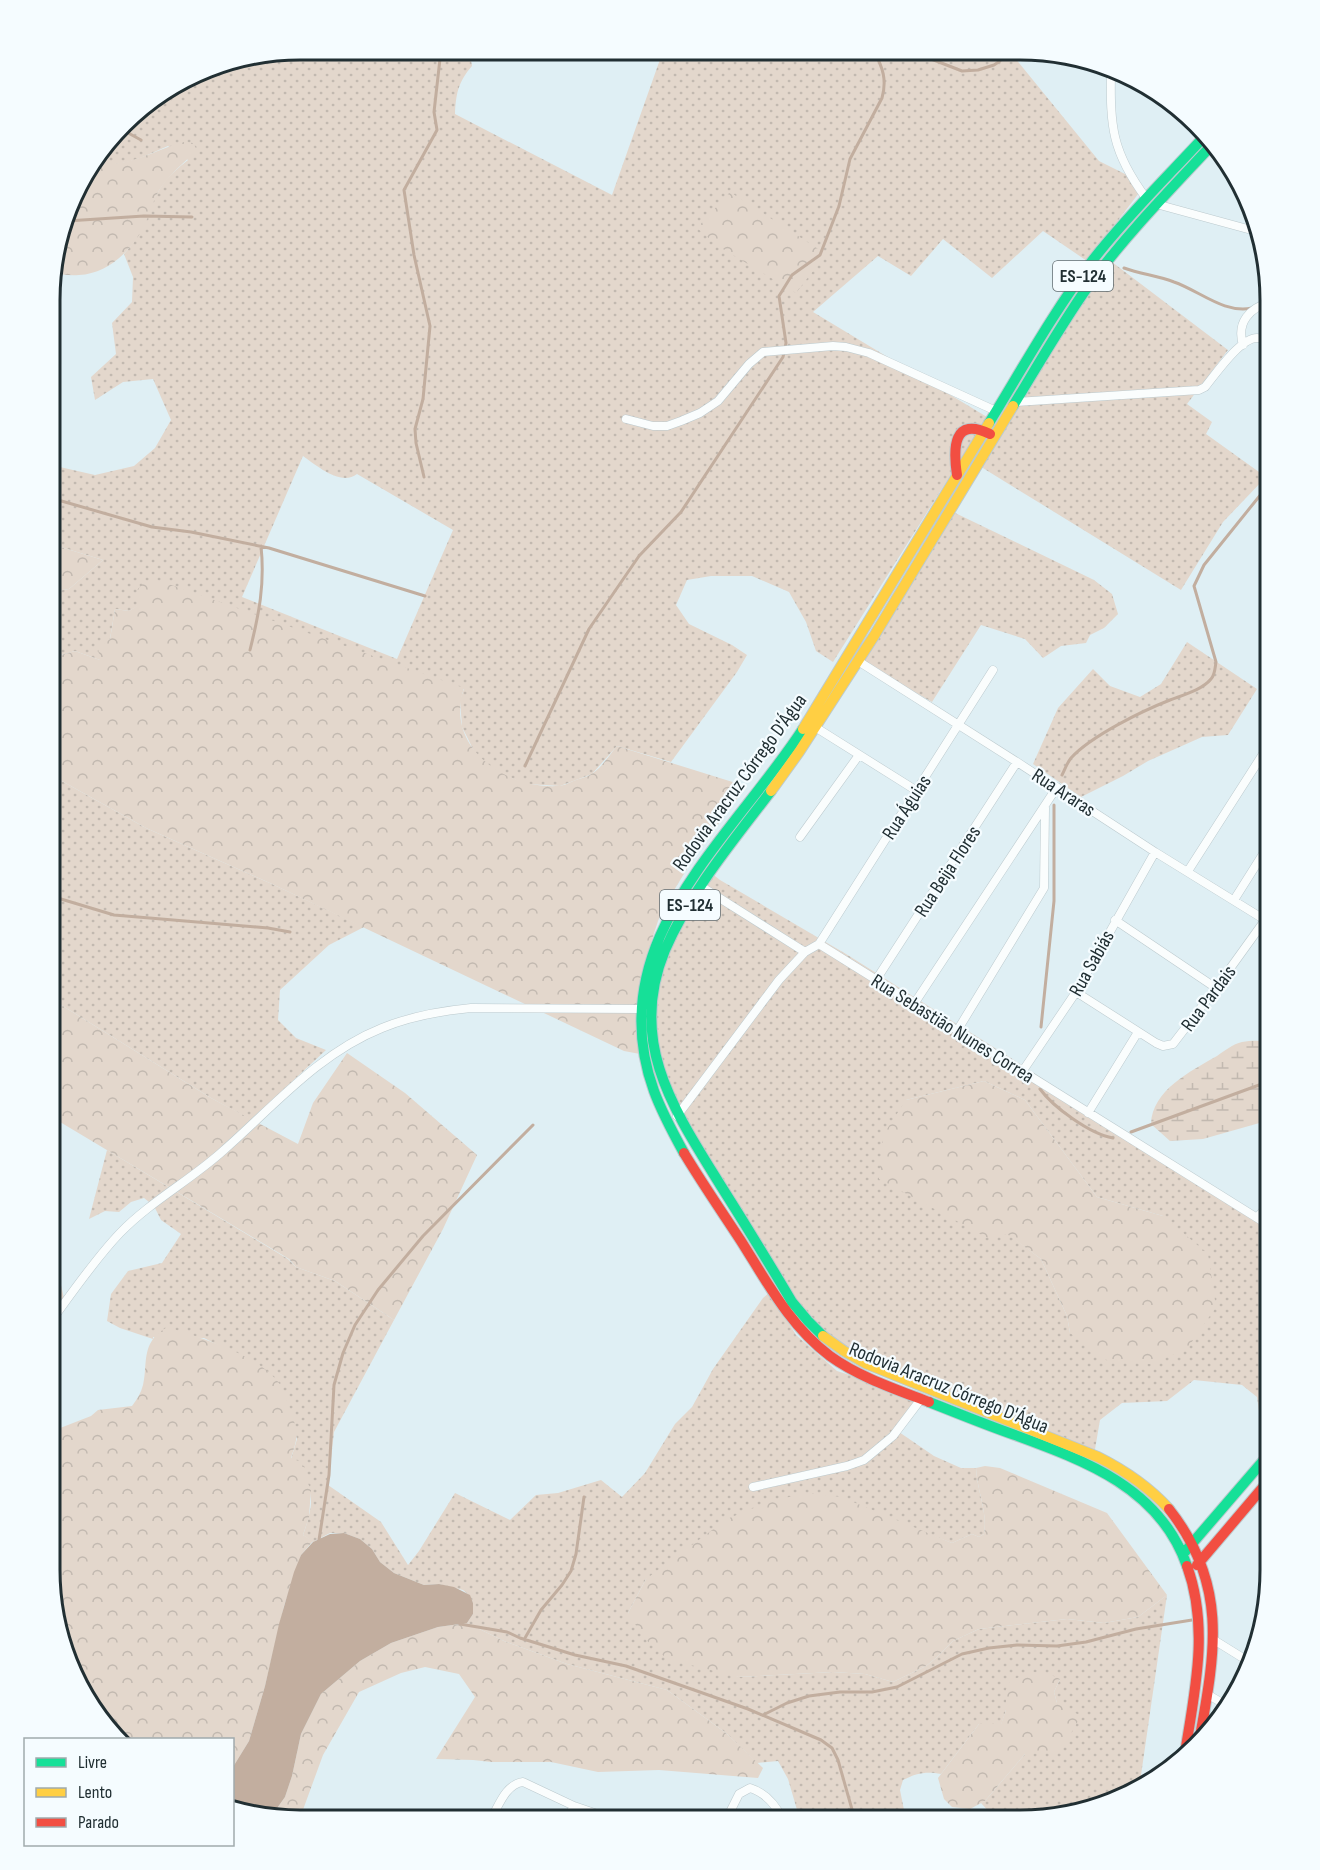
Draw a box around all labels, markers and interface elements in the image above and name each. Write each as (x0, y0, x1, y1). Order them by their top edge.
road number: ES-124 (1053, 261, 1113, 291)
street label: Rodovia Aracruz Córrego D'Água (668, 689, 812, 876)
street label: Rua Araras (1027, 763, 1100, 822)
street label: Rua Águias (877, 771, 937, 844)
street label: Rua Beija Flores (909, 821, 986, 922)
road number: ES-124 (660, 890, 720, 920)
street label: Rua Sabiás (1064, 926, 1120, 1001)
street label: Rua Pardais (1176, 961, 1241, 1036)
street label: Rua Sebastião Nunes Correa (867, 969, 1038, 1089)
street label: Rodovia Aracruz Córrego D'Água (845, 1337, 1052, 1439)
legend (24, 1738, 234, 1846)
text: Livre (78, 1752, 107, 1773)
text: Lento (78, 1782, 112, 1803)
text: Parado (78, 1812, 119, 1833)

